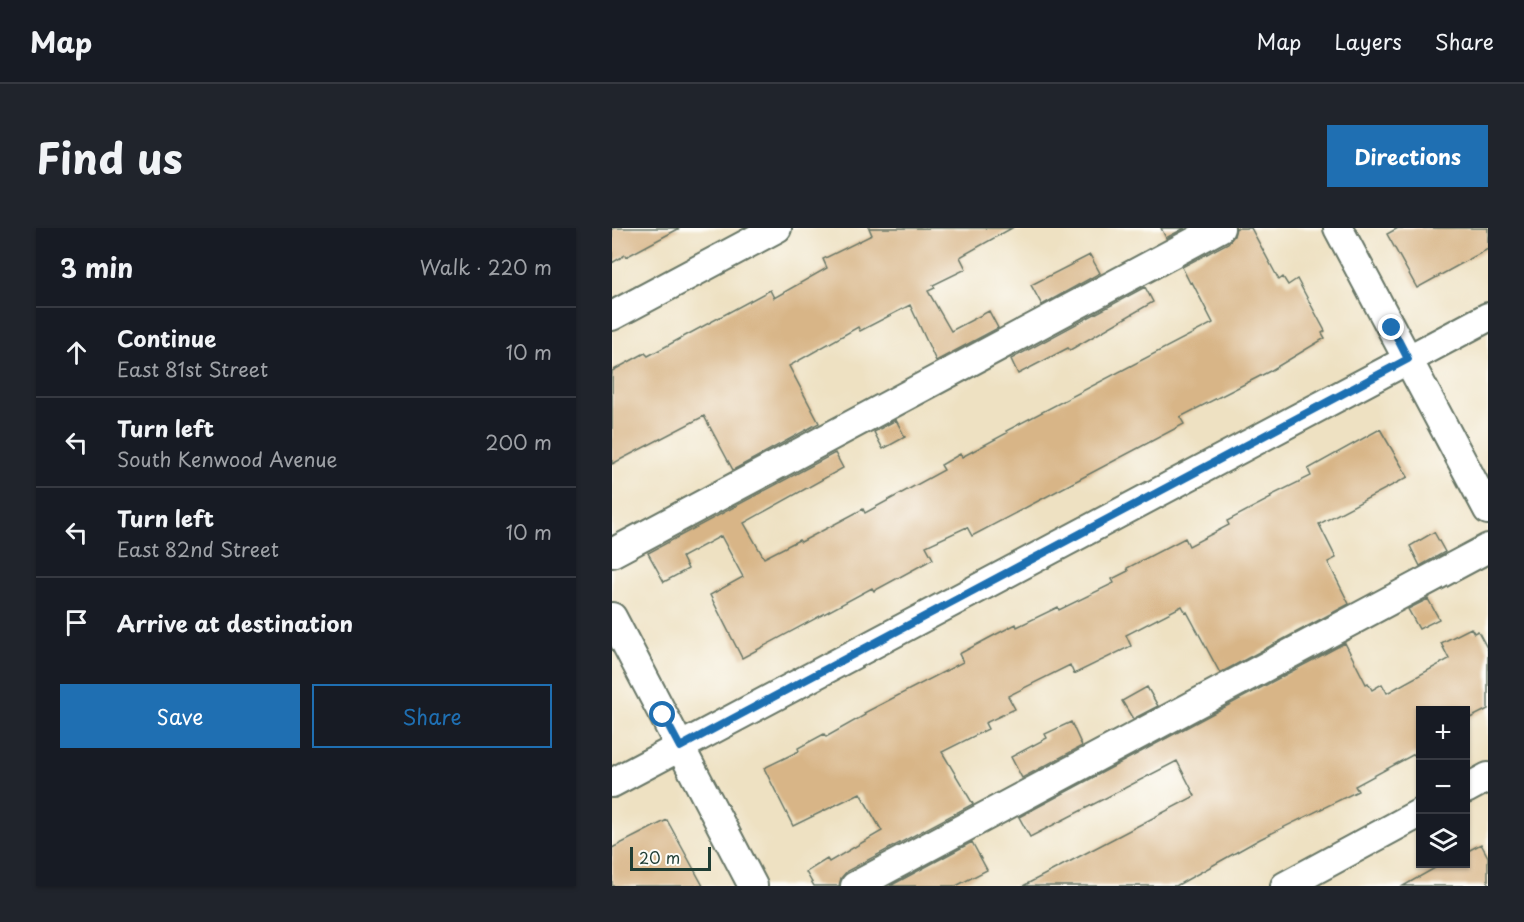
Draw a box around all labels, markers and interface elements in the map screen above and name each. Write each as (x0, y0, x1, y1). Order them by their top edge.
text: Map (30, 20, 92, 63)
text: Map (1257, 25, 1301, 57)
text: Layers (1334, 25, 1402, 57)
text: Share (1435, 25, 1494, 57)
text: Find us (36, 125, 183, 188)
button: Directions (1327, 125, 1488, 187)
text: 3 min (60, 248, 133, 287)
text: Walk · 220 m (420, 252, 552, 282)
route end (1378, 314, 1404, 340)
text: Continue (117, 321, 216, 354)
icon: ahead (60, 336, 93, 369)
text: 10 m (505, 337, 552, 367)
text: East 81st Street (117, 354, 268, 384)
text: Turn left (117, 411, 214, 444)
icon: left (60, 426, 93, 459)
text: 200 m (485, 427, 552, 457)
text: South Kenwood Avenue (117, 444, 337, 474)
text: Turn left (117, 501, 214, 534)
icon: left (60, 516, 93, 549)
text: 10 m (505, 517, 552, 547)
text: East 82nd Street (117, 534, 279, 564)
icon: arrive (60, 606, 93, 639)
text: Arrive at destination (117, 606, 353, 639)
button: Save (60, 684, 300, 748)
button: Share (312, 684, 552, 748)
route start (649, 701, 675, 727)
map controls (1416, 706, 1470, 868)
button: + (1416, 706, 1470, 760)
button: − (1416, 760, 1470, 814)
button: layers (1416, 814, 1470, 868)
scale bar (630, 844, 711, 872)
text: 20 m (639, 845, 680, 869)

